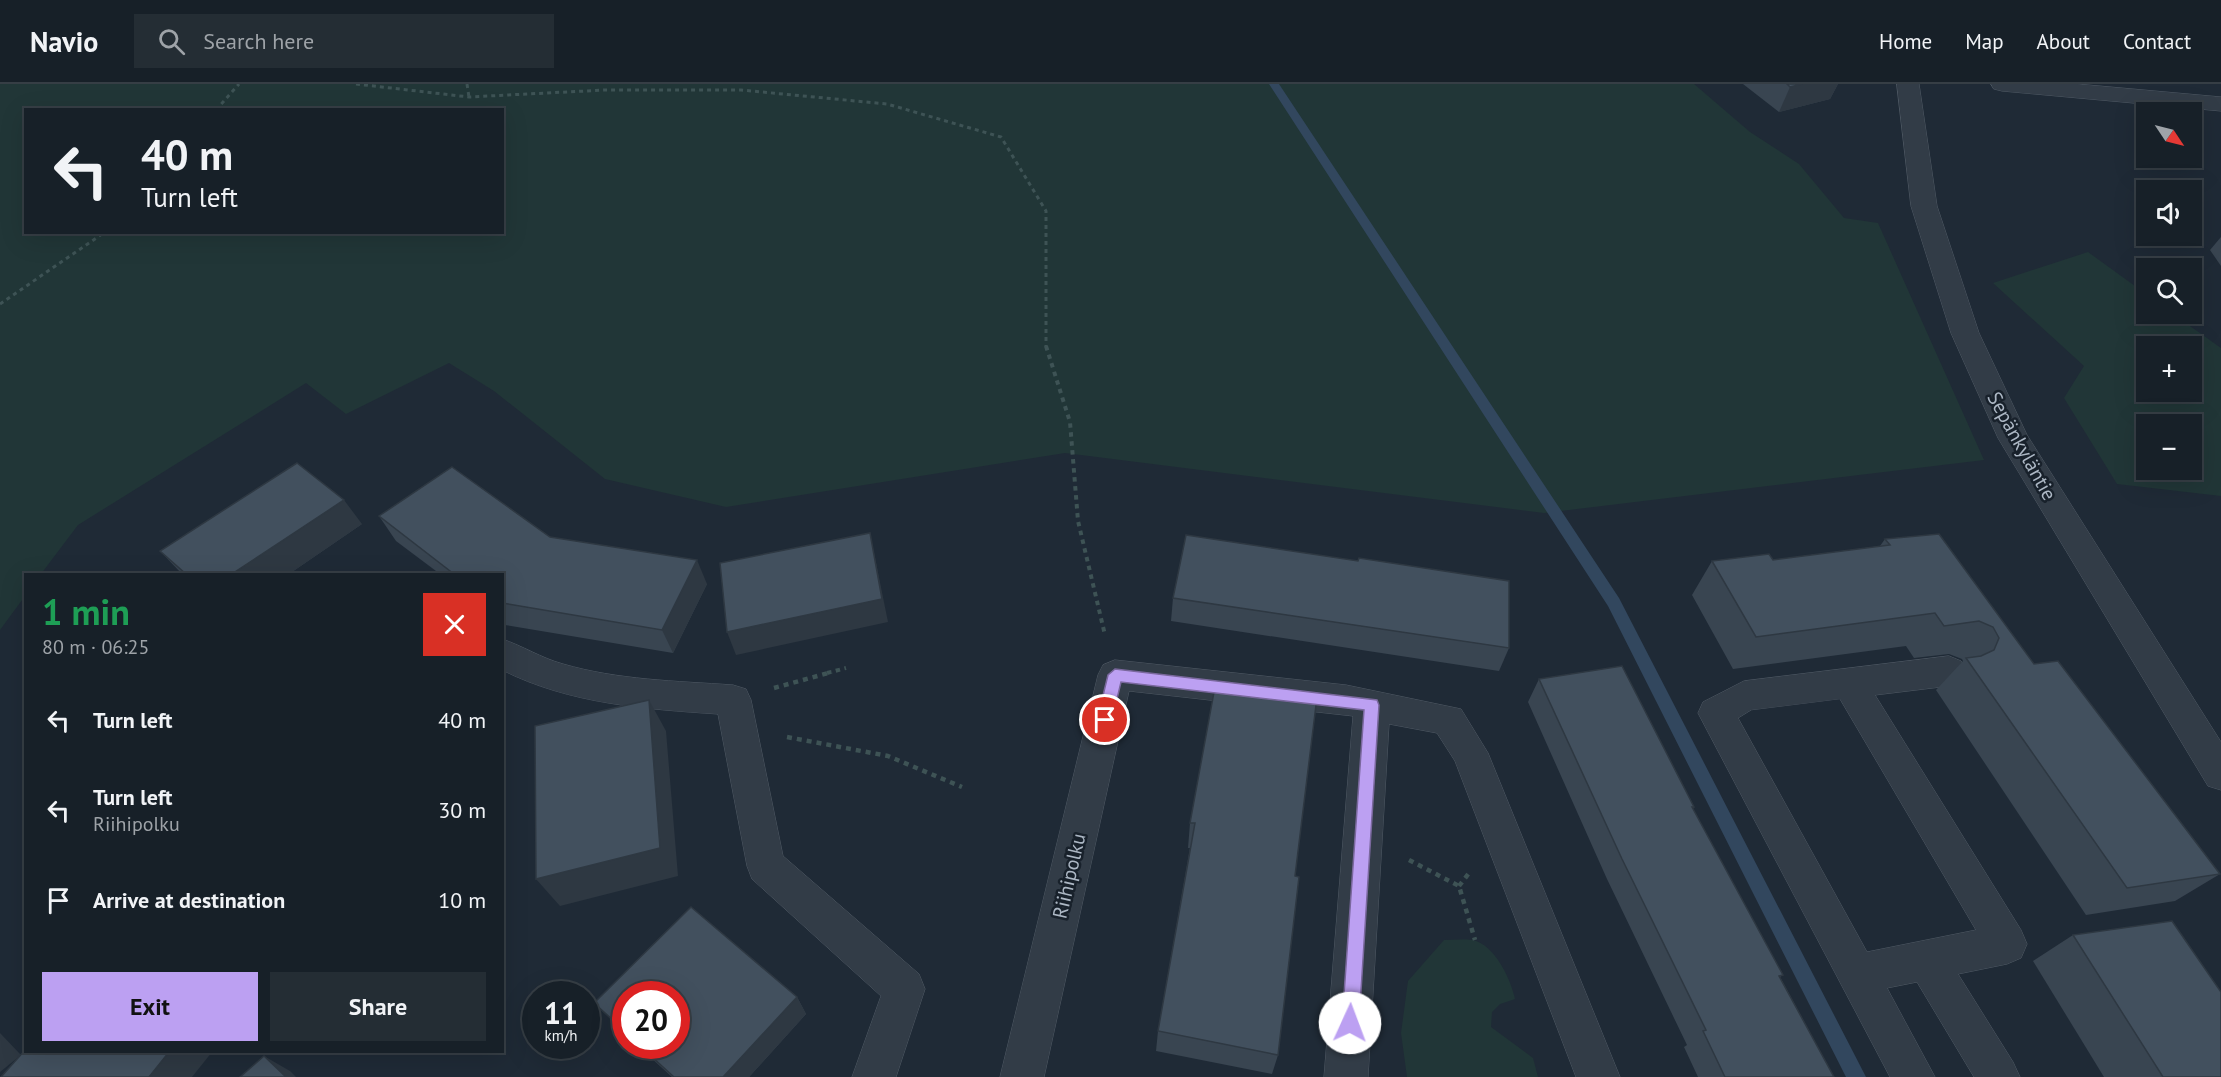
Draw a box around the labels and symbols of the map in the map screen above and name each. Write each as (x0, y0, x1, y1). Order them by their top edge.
north arrow (2136, 102, 2202, 168)
street label: Sepänkyläntie (1981, 387, 2063, 505)
pin (1079, 694, 1130, 745)
street label: Riihipolku (1047, 831, 1091, 921)
speed limit sign: 20 (612, 981, 690, 1059)
position arrow (1318, 991, 1382, 1055)

